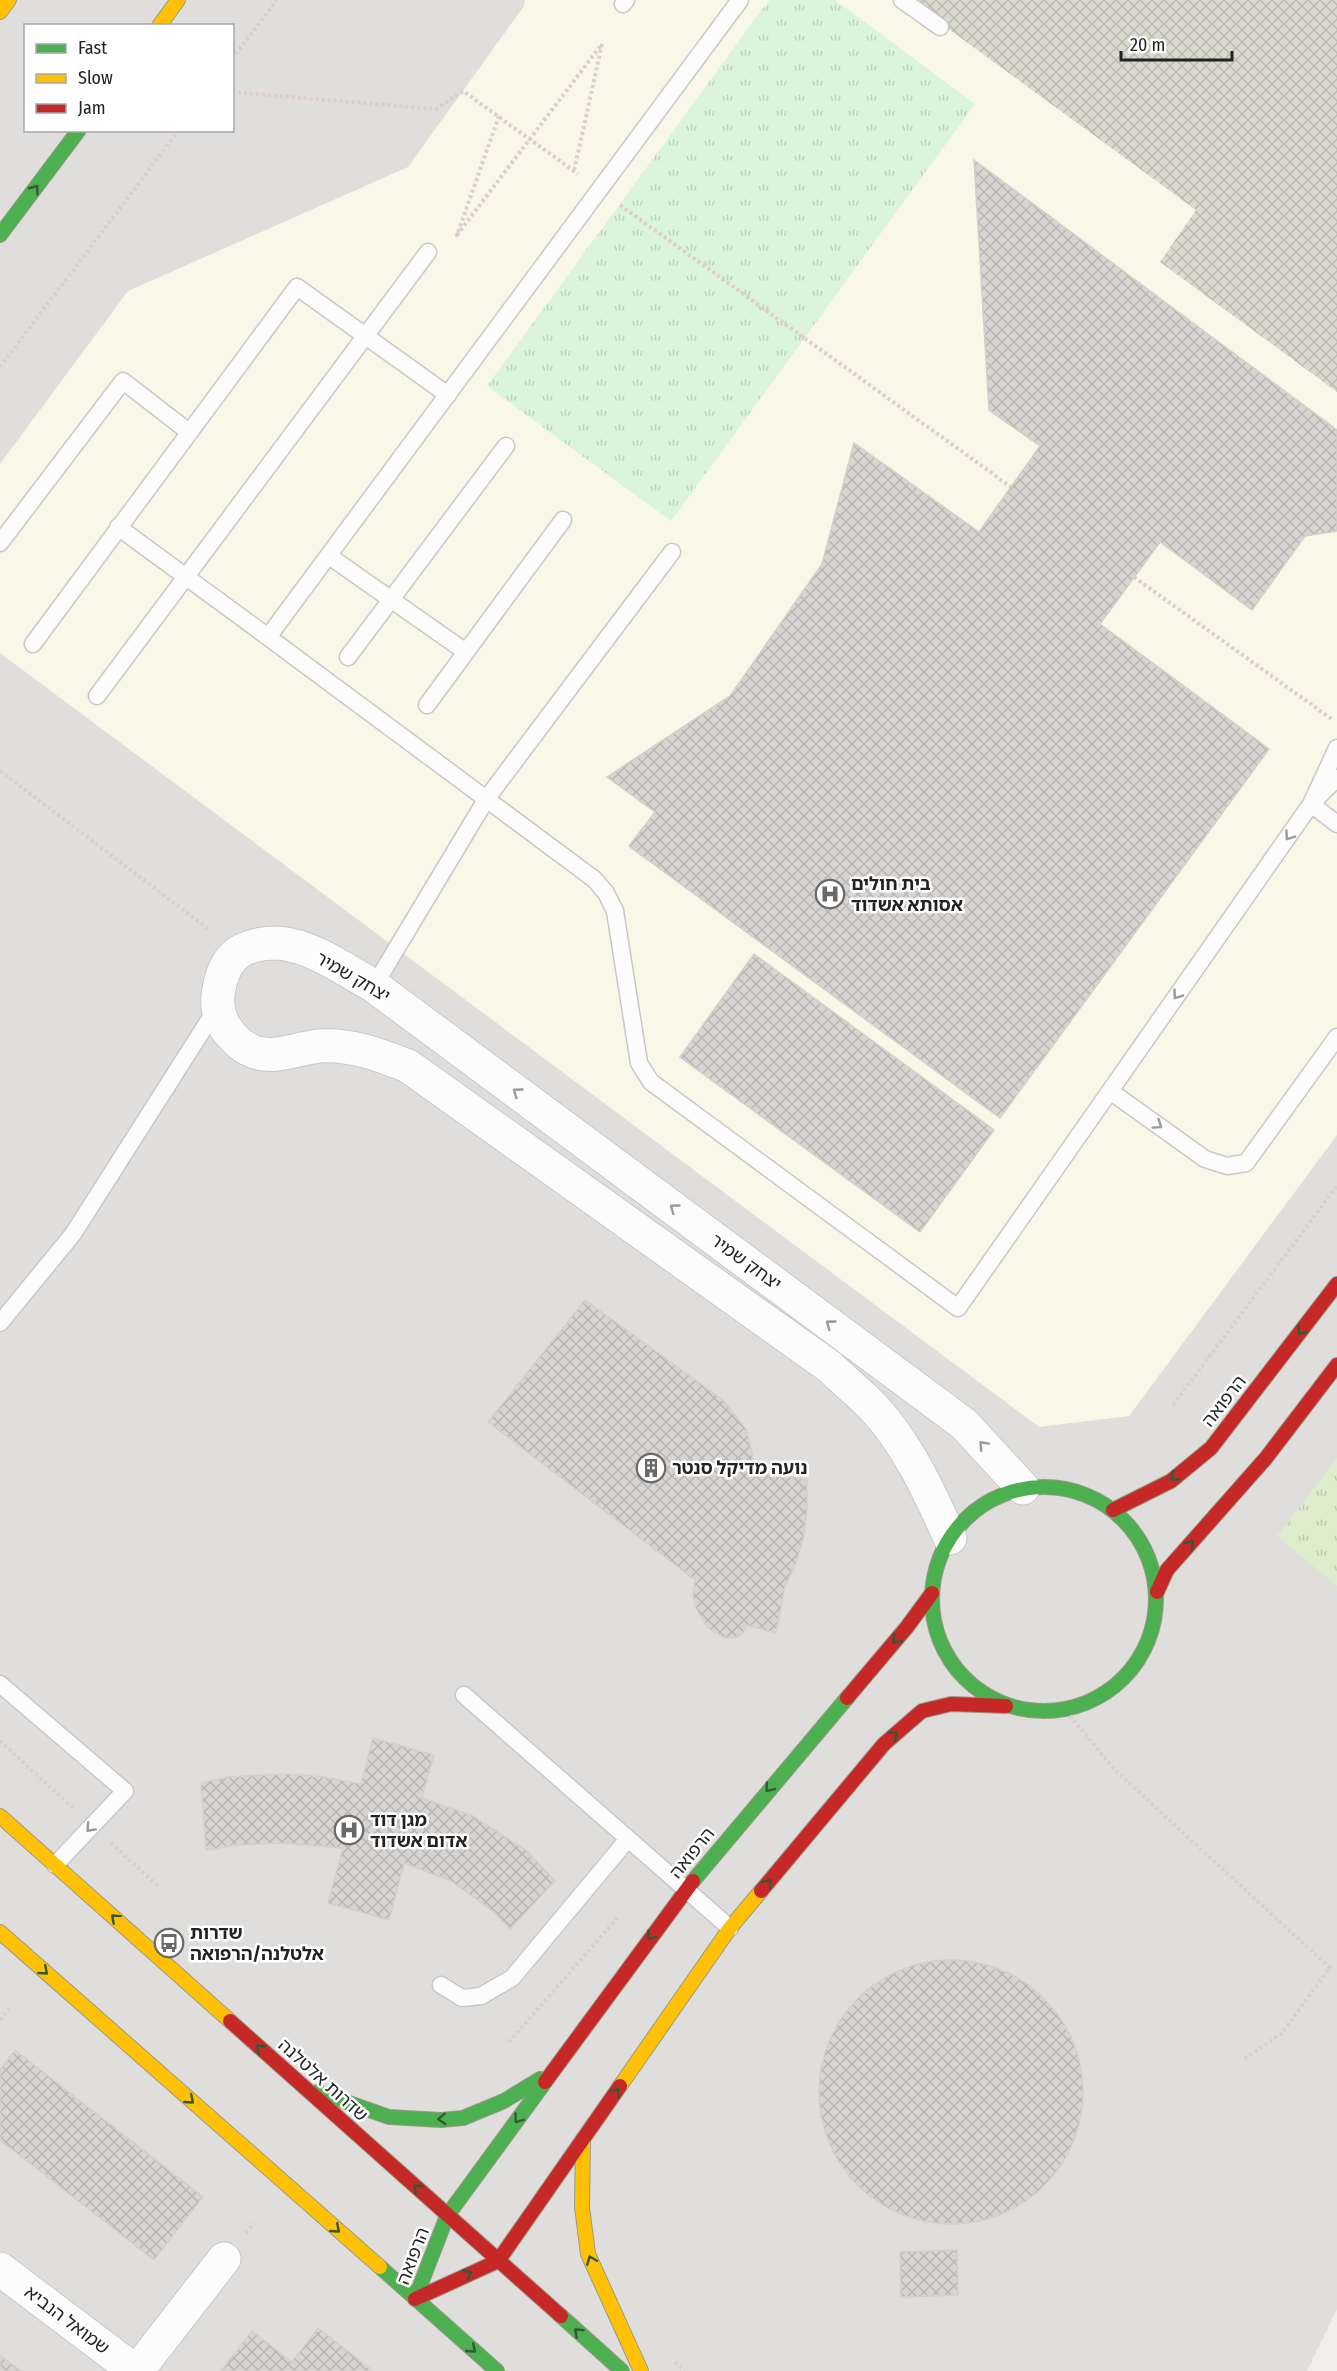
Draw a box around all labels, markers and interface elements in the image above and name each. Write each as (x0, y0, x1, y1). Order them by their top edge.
legend (24, 24, 234, 132)
scale bar (1121, 24, 1232, 62)
text: 20 m (1130, 34, 1165, 56)
text: Fast (78, 37, 107, 59)
text: Slow (78, 67, 113, 89)
text: Jam (78, 97, 106, 119)
one-way arrow (28, 184, 39, 195)
one-way arrow (1285, 829, 1296, 840)
place label: בית חולים אסותא אשדוד (851, 873, 963, 916)
hospital icon: בית חולים אסותא אשדוד (814, 878, 846, 910)
street label: יצחק שמיר (312, 947, 394, 1007)
one-way arrow (1173, 989, 1184, 1000)
one-way arrow (512, 1088, 523, 1099)
one-way arrow (1151, 1118, 1162, 1129)
one-way arrow (669, 1204, 680, 1215)
street label: יצחק שמיר (706, 1229, 786, 1295)
one-way arrow (826, 1320, 837, 1331)
one-way arrow (1298, 1324, 1309, 1335)
street label: הרפואה (1197, 1371, 1251, 1431)
one-way arrow (980, 1441, 991, 1452)
building icon: נועה מדיקל סנטר (635, 1452, 667, 1484)
place label: נועה מדיקל סנטר (672, 1457, 808, 1479)
one-way arrow (1170, 1470, 1181, 1481)
one-way arrow (1183, 1540, 1194, 1551)
one-way arrow (892, 1633, 903, 1644)
one-way arrow (887, 1731, 898, 1742)
one-way arrow (766, 1781, 777, 1792)
place label: מגן דוד אדום אשדוד (370, 1809, 467, 1852)
hospital icon: מגן דוד אדום אשדוד (333, 1814, 365, 1846)
one-way arrow (86, 1821, 97, 1831)
street label: הרפואה (665, 1823, 719, 1883)
one-way arrow (761, 1879, 772, 1890)
one-way arrow (111, 1914, 122, 1925)
place label: שדרות אלטלנה/הרפואה (190, 1922, 324, 1965)
bus stop icon: שדרות אלטלנה/הרפואה (153, 1927, 185, 1959)
one-way arrow (647, 1929, 658, 1940)
one-way arrow (37, 1964, 48, 1975)
street label: שדרות אלטלנה (274, 2034, 372, 2126)
one-way arrow (256, 2044, 267, 2055)
one-way arrow (609, 2087, 620, 2098)
one-way arrow (183, 2093, 194, 2104)
one-way arrow (438, 2112, 447, 2125)
one-way arrow (514, 2112, 525, 2123)
one-way arrow (413, 2184, 424, 2195)
one-way arrow (329, 2222, 340, 2233)
street label: הרפואה (392, 2224, 434, 2288)
one-way arrow (586, 2256, 599, 2266)
one-way arrow (462, 2270, 473, 2282)
street label: שמואל הנביא (20, 2281, 114, 2359)
one-way arrow (574, 2328, 585, 2339)
one-way arrow (465, 2342, 476, 2353)

